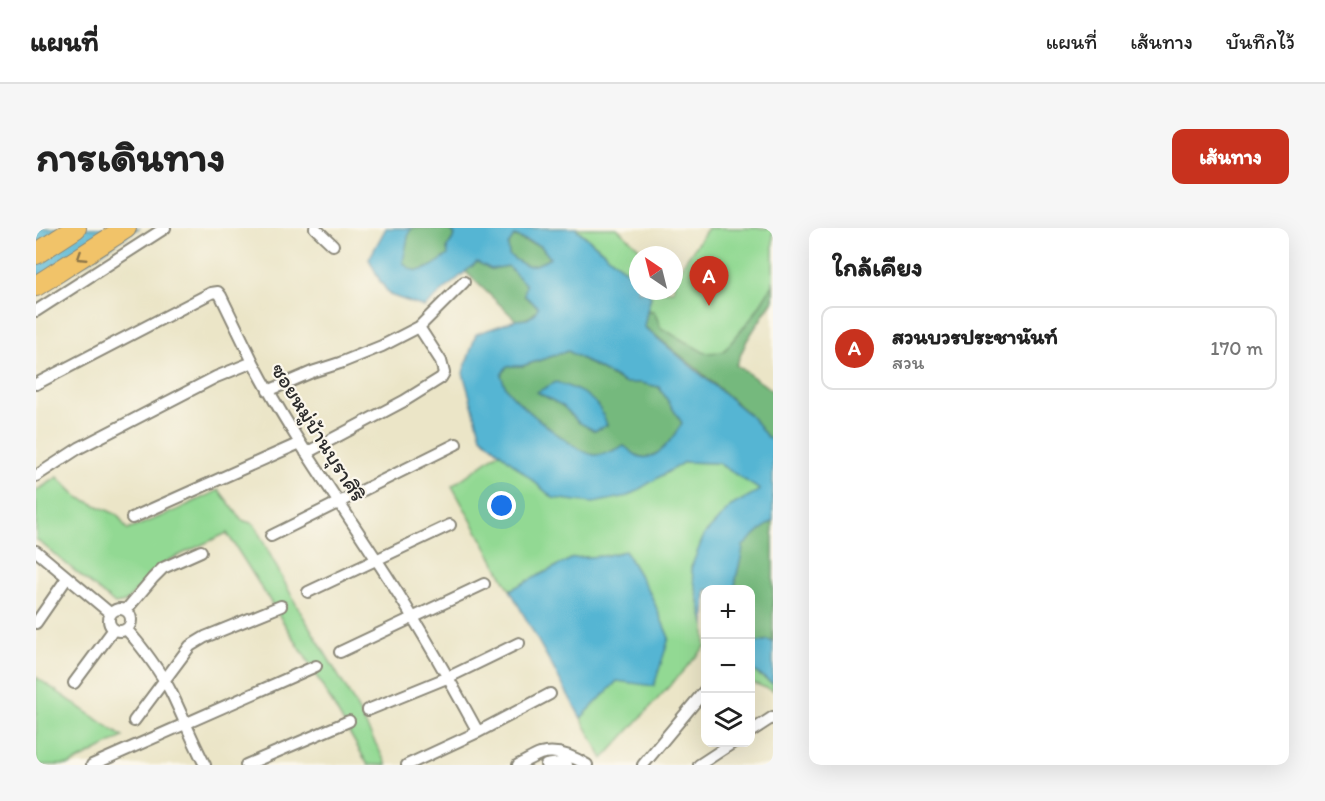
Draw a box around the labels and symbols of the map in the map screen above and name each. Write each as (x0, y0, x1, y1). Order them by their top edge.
north arrow (629, 246, 683, 300)
one-way arrow (77, 250, 88, 261)
pin: A (690, 256, 728, 306)
street label: ซอยหมู่บ้านบุราศิริ (264, 358, 372, 507)
your location (487, 491, 516, 520)

